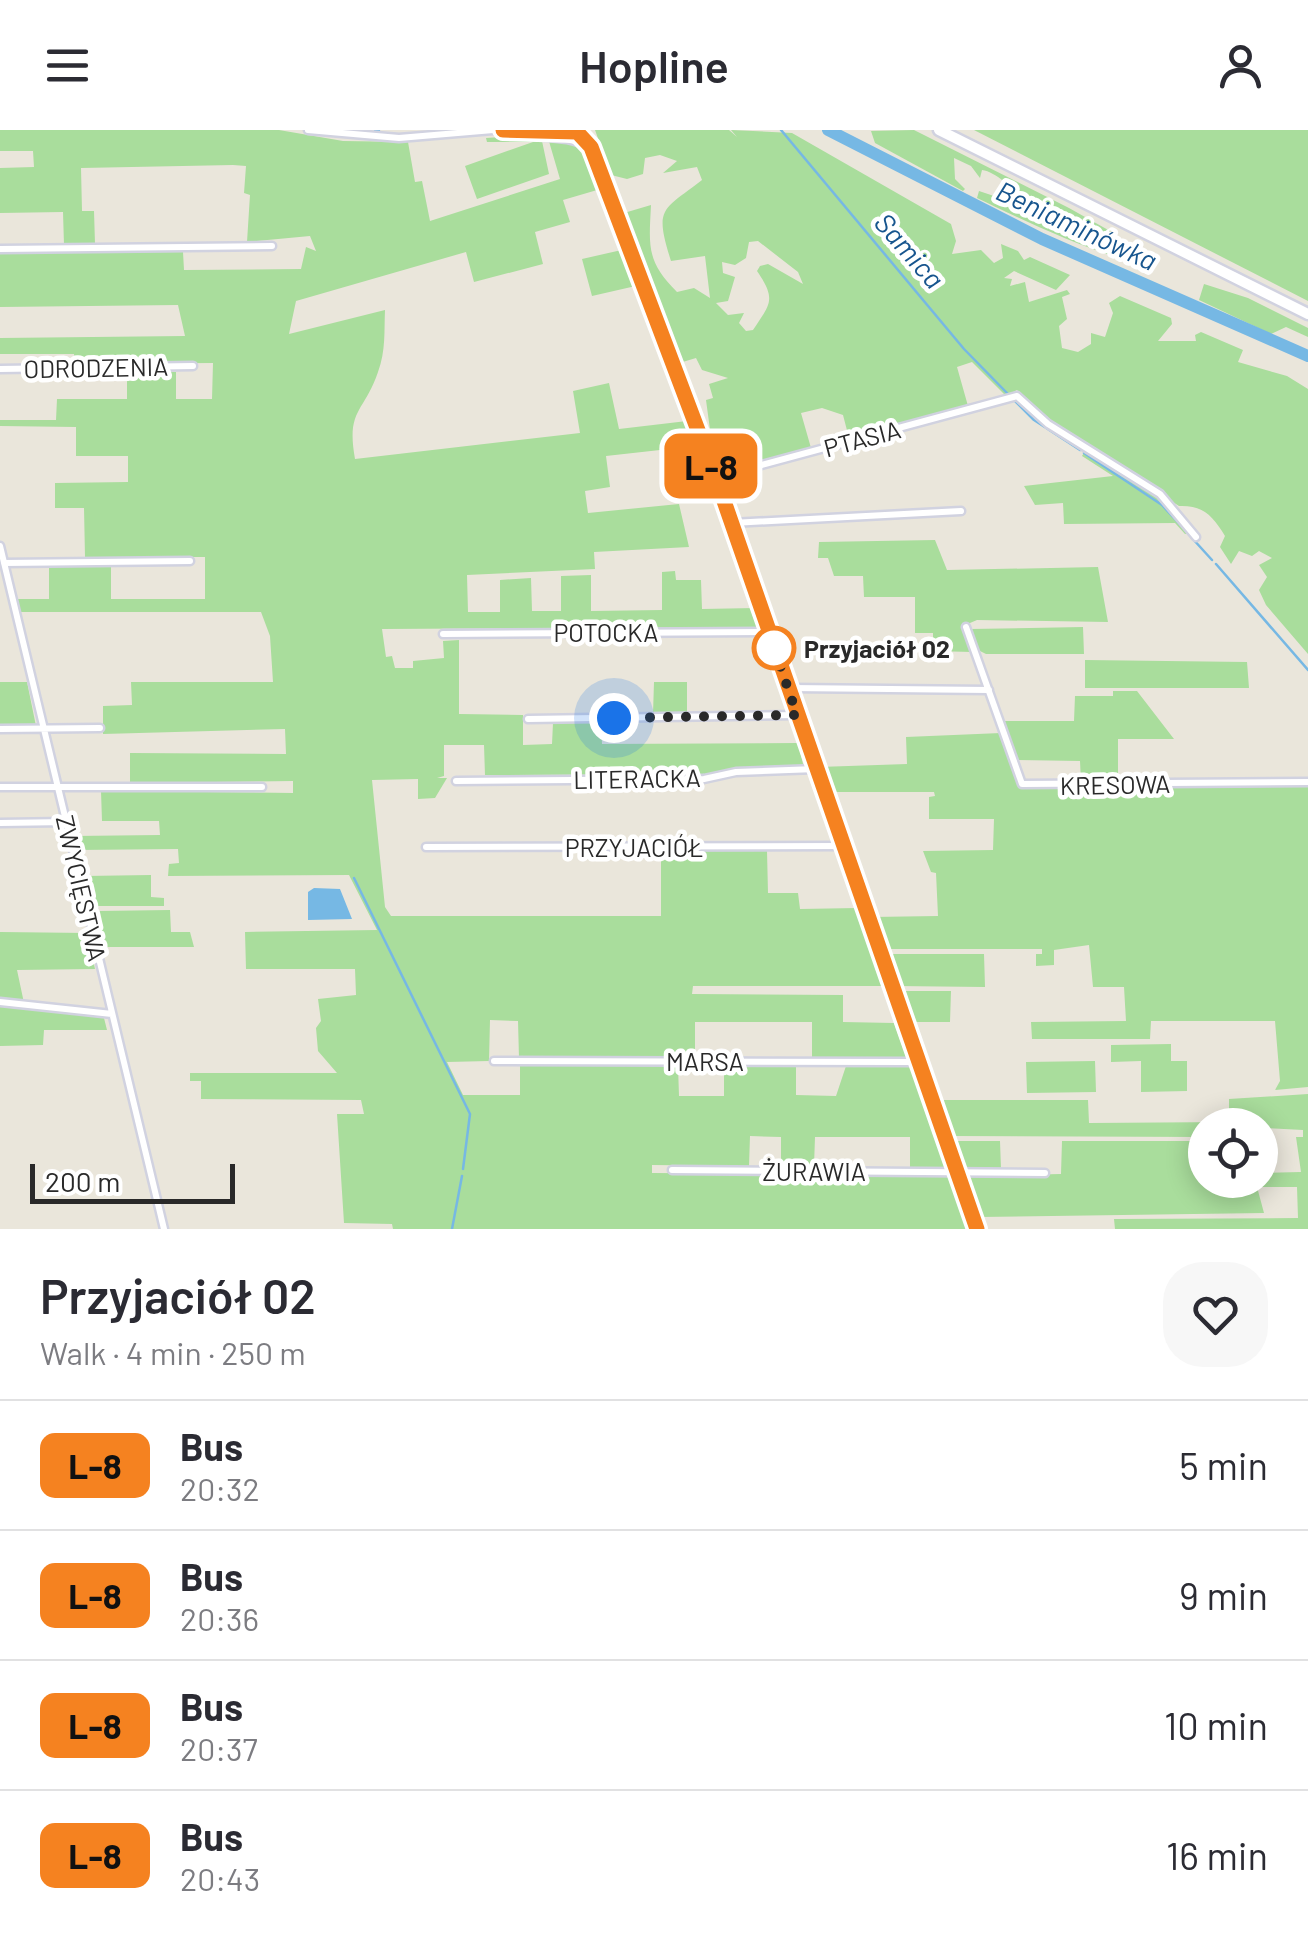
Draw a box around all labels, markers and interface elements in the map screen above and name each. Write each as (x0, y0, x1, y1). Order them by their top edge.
icon: menu (40, 38, 95, 93)
text: Hopline (579, 38, 729, 92)
icon: person (1213, 38, 1268, 93)
water label: Beniaminówka (991, 173, 1163, 277)
water label: Samica (868, 205, 952, 295)
street label: ODRODZENIA (23, 351, 169, 383)
street label: PTASIA (820, 413, 904, 463)
line badge: L-8 (654, 434, 768, 498)
text: L-8 (684, 445, 738, 487)
street label: POTOCKA (553, 617, 659, 647)
marker: Przyjaciół 02 (753, 627, 795, 669)
place label: Przyjaciół 02 (804, 633, 950, 663)
your location (589, 693, 639, 743)
street label: LITERACKA (573, 762, 701, 794)
street label: KRESOWA (1060, 768, 1170, 800)
street label: ZWYCIĘSTWA (51, 812, 113, 964)
street label: PRZYJACIÓŁ (565, 832, 703, 862)
street label: MARSA (666, 1046, 744, 1076)
map controls (1188, 1108, 1278, 1198)
button: locate (1188, 1108, 1278, 1198)
street label: ŻURAWIA (762, 1156, 866, 1186)
scale bar (30, 1159, 235, 1204)
text: 200 m (45, 1164, 120, 1198)
button: heart (1163, 1262, 1268, 1367)
text: Przyjaciół 02 (40, 1266, 316, 1324)
text: Walk · 4 min · 250 m (40, 1333, 306, 1371)
text: Bus (180, 1423, 243, 1469)
text: 5 min (1179, 1442, 1268, 1488)
text: L-8 (68, 1444, 122, 1486)
text: 20:32 (180, 1469, 260, 1507)
text: Bus (180, 1553, 243, 1599)
text: 9 min (1179, 1572, 1268, 1618)
text: L-8 (68, 1574, 122, 1616)
text: 20:36 (180, 1599, 259, 1637)
text: Bus (180, 1683, 243, 1729)
text: 10 min (1164, 1702, 1268, 1748)
text: L-8 (68, 1704, 122, 1746)
text: 20:37 (180, 1729, 258, 1767)
text: Bus (180, 1813, 243, 1859)
text: 16 min (1166, 1832, 1268, 1878)
text: L-8 (68, 1834, 122, 1876)
text: 20:43 (180, 1859, 260, 1897)

